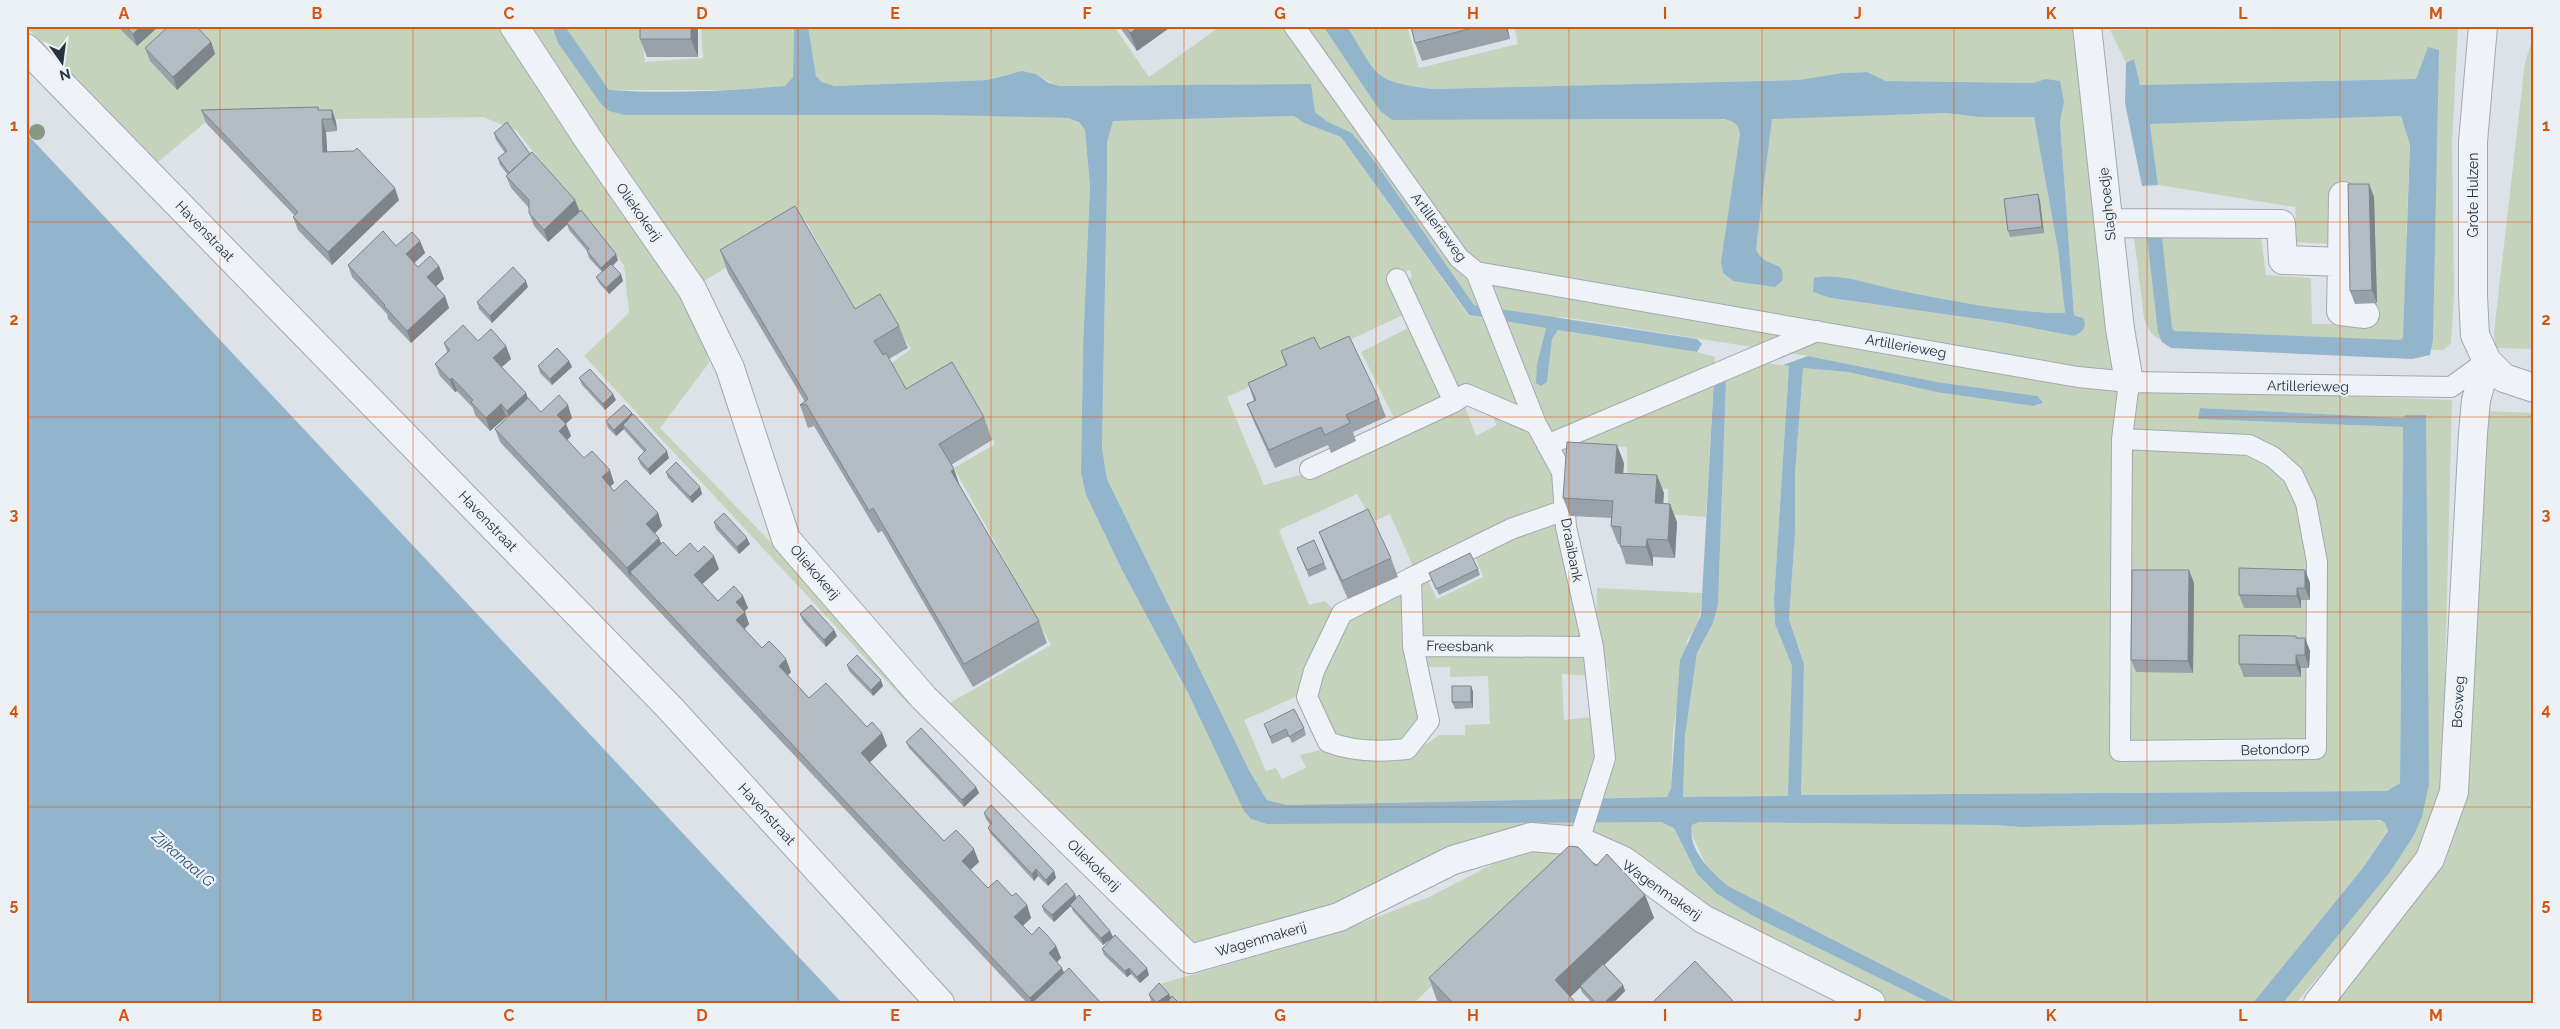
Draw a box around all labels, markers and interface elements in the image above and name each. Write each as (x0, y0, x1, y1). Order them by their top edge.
text: A (119, 4, 130, 23)
text: B (312, 4, 323, 23)
text: C (504, 4, 515, 23)
text: D (696, 4, 708, 23)
text: E (890, 4, 900, 23)
text: F (1082, 4, 1092, 23)
text: G (1274, 4, 1286, 23)
text: H (1467, 4, 1479, 23)
text: I (1663, 4, 1667, 23)
text: J (1854, 4, 1862, 23)
text: K (2046, 4, 2057, 23)
text: L (2238, 4, 2248, 23)
text: M (2429, 4, 2443, 23)
north arrow (38, 38, 88, 88)
text: N (58, 66, 72, 84)
text: 1 (10, 116, 18, 135)
text: 1 (2542, 116, 2550, 135)
street label: Grote Hulzen (2465, 153, 2481, 237)
street label: Slaghoedje (2095, 167, 2119, 241)
street label: Oliekokerij (613, 180, 665, 244)
street label: Artillerieweg (1408, 189, 1470, 265)
street label: Havenstraat (172, 198, 238, 265)
text: 2 (9, 310, 19, 329)
text: 2 (2541, 310, 2551, 329)
street label: Artillerieweg (1864, 331, 1948, 361)
street label: Artillerieweg (2267, 377, 2349, 395)
street label: Havenstraat (455, 488, 521, 555)
text: 3 (10, 505, 19, 524)
text: 3 (2542, 505, 2551, 524)
street label: Draaibank (1558, 517, 1586, 584)
street label: Oliekokerij (787, 541, 843, 603)
street label: Freesbank (1426, 637, 1494, 655)
street label: Bosweg (2449, 675, 2467, 729)
text: 4 (9, 700, 19, 719)
text: 4 (2541, 700, 2551, 719)
street label: Betondorp (2240, 740, 2310, 758)
street label: Havenstraat (735, 780, 799, 848)
water label: Zijkanaal G (148, 827, 218, 891)
street label: Oliekokerij (1064, 836, 1124, 894)
street label: Wagenmakerij (1619, 857, 1705, 923)
text: 5 (10, 895, 19, 914)
text: 5 (2542, 895, 2551, 914)
street label: Wagenmakerij (1214, 918, 1308, 960)
text: A (119, 1006, 130, 1025)
text: B (312, 1006, 323, 1025)
text: C (504, 1006, 515, 1025)
text: D (696, 1006, 708, 1025)
text: E (890, 1006, 900, 1025)
text: F (1082, 1006, 1092, 1025)
text: G (1274, 1006, 1286, 1025)
text: H (1467, 1006, 1479, 1025)
text: I (1663, 1006, 1667, 1025)
text: J (1854, 1006, 1862, 1025)
text: K (2046, 1006, 2057, 1025)
text: L (2238, 1006, 2248, 1025)
text: M (2429, 1006, 2443, 1025)

